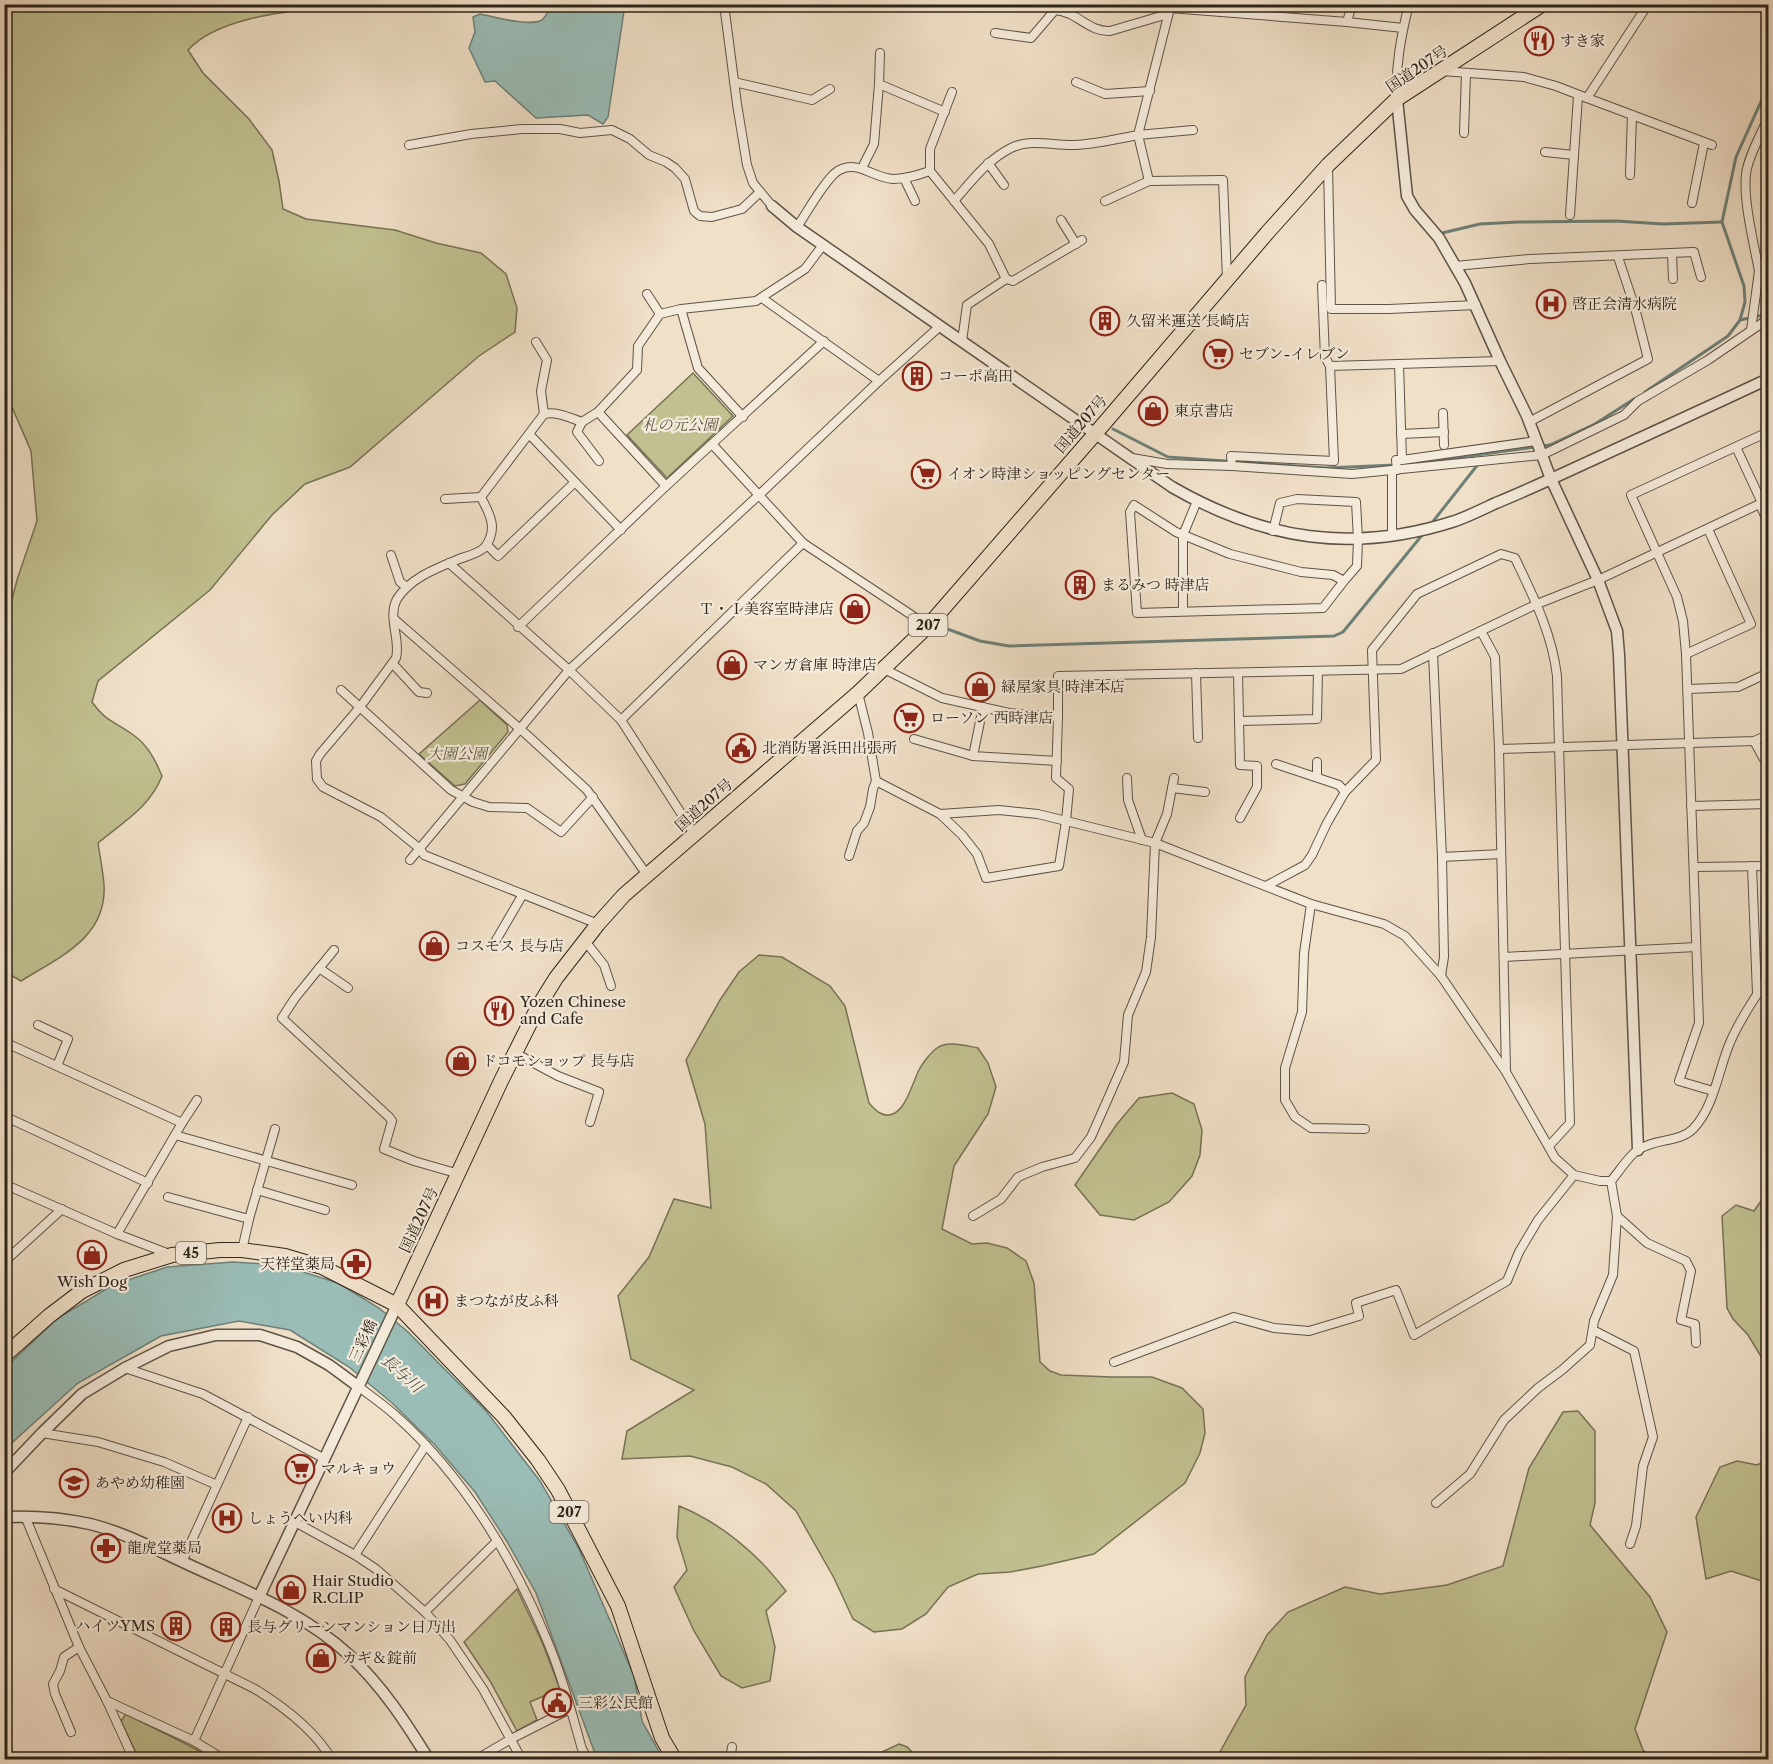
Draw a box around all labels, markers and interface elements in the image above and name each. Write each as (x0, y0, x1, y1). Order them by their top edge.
restaurant icon: すき家 (1523, 25, 1555, 57)
place label: すき家 (1560, 31, 1605, 50)
street label: 国道207号 (1382, 41, 1451, 96)
hospital icon: 啓正会清水病院 (1535, 288, 1567, 320)
place label: 啓正会清水病院 (1572, 294, 1677, 313)
building icon: 久留米運送 長崎店 (1089, 305, 1121, 337)
place label: 久留米運送 長崎店 (1126, 311, 1250, 330)
supermarket icon: セブン-イレブン (1202, 338, 1234, 370)
place label: セブン-イレブン (1239, 344, 1350, 363)
building icon: コーポ高田 (901, 360, 933, 392)
place label: コーポ高田 (938, 366, 1013, 385)
street label: 国道207号 (1050, 391, 1111, 457)
shop icon: 東京書店 (1137, 395, 1169, 427)
place label: 東京書店 (1174, 401, 1234, 420)
park label: 札の元公園 (642, 415, 720, 434)
supermarket icon: イオン時津ショッピングセンター (910, 458, 942, 490)
place label: イオン時津ショッピングセンター (947, 464, 1170, 483)
building icon: まるみつ 時津店 (1064, 569, 1096, 601)
place label: まるみつ 時津店 (1101, 575, 1210, 594)
shop icon: Ｔ・Ｉ美容室時津店 (839, 593, 871, 625)
place label: Ｔ・Ｉ美容室時津店 (699, 599, 834, 618)
road number: 207 (908, 614, 948, 636)
shop icon: マンガ倉庫 時津店 (716, 649, 748, 681)
place label: マンガ倉庫 時津店 (753, 655, 877, 674)
shop icon: 緑屋家具 時津本店 (964, 671, 996, 703)
place label: 緑屋家具 時津本店 (1001, 677, 1125, 696)
supermarket icon: ローソン 西時津店 (893, 702, 925, 734)
place label: ローソン 西時津店 (930, 708, 1053, 727)
public building icon: 北消防署浜田出張所 (725, 732, 757, 764)
place label: 北消防署浜田出張所 (762, 738, 897, 757)
park label: 大園公園 (427, 744, 490, 763)
street label: 国道207号 (671, 774, 737, 835)
shop icon: コスモス 長与店 (418, 930, 450, 962)
place label: コスモス 長与店 (455, 936, 564, 955)
place label: Yozen Chinese and Cafe (519, 992, 626, 1028)
restaurant icon: Yozen Chinese and Cafe (483, 995, 515, 1027)
shop icon: ドコモショップ 長与店 (445, 1045, 477, 1077)
place label: ドコモショップ 長与店 (482, 1051, 635, 1070)
street label: 国道207号 (395, 1184, 442, 1256)
shop icon: Wish Dog (76, 1239, 108, 1271)
road number: 45 (176, 1242, 206, 1264)
pharmacy icon: 天祥堂薬局 (340, 1248, 372, 1280)
place label: 天祥堂薬局 (260, 1254, 335, 1273)
place label: Wish Dog (56, 1272, 127, 1291)
hospital icon: まつなが皮ふ科 (417, 1285, 449, 1317)
place label: まつなが皮ふ科 (454, 1291, 559, 1310)
street label: 三彩橋 (344, 1316, 381, 1365)
water label: 長与川 (377, 1350, 428, 1398)
supermarket icon: マルキョウ (284, 1453, 316, 1485)
place label: マルキョウ (321, 1459, 396, 1478)
school or university icon: あやめ幼稚園 (58, 1467, 90, 1499)
place label: あやめ幼稚園 (95, 1473, 185, 1492)
road number: 207 (550, 1501, 588, 1523)
hospital icon: しょうへい内科 (211, 1502, 243, 1534)
place label: しょうへい内科 (248, 1508, 353, 1527)
pharmacy icon: 龍虎堂薬局 (90, 1532, 122, 1564)
place label: 龍虎堂薬局 (127, 1538, 202, 1557)
place label: Hair Studio R.CLIP (312, 1571, 394, 1607)
shop icon: Hair Studio R.CLIP (275, 1574, 307, 1606)
building icon: ハイツYMS (160, 1610, 192, 1642)
building icon: 長与グリーンマンション日乃出 (210, 1611, 242, 1643)
place label: ハイツYMS (75, 1616, 155, 1635)
place label: 長与グリーンマンション日乃出 (247, 1617, 456, 1636)
shop icon: カギ＆錠前 (305, 1642, 337, 1674)
place label: カギ＆錠前 (342, 1648, 417, 1667)
public building icon: 三彩公民館 (541, 1687, 573, 1719)
place label: 三彩公民館 (578, 1693, 653, 1712)

